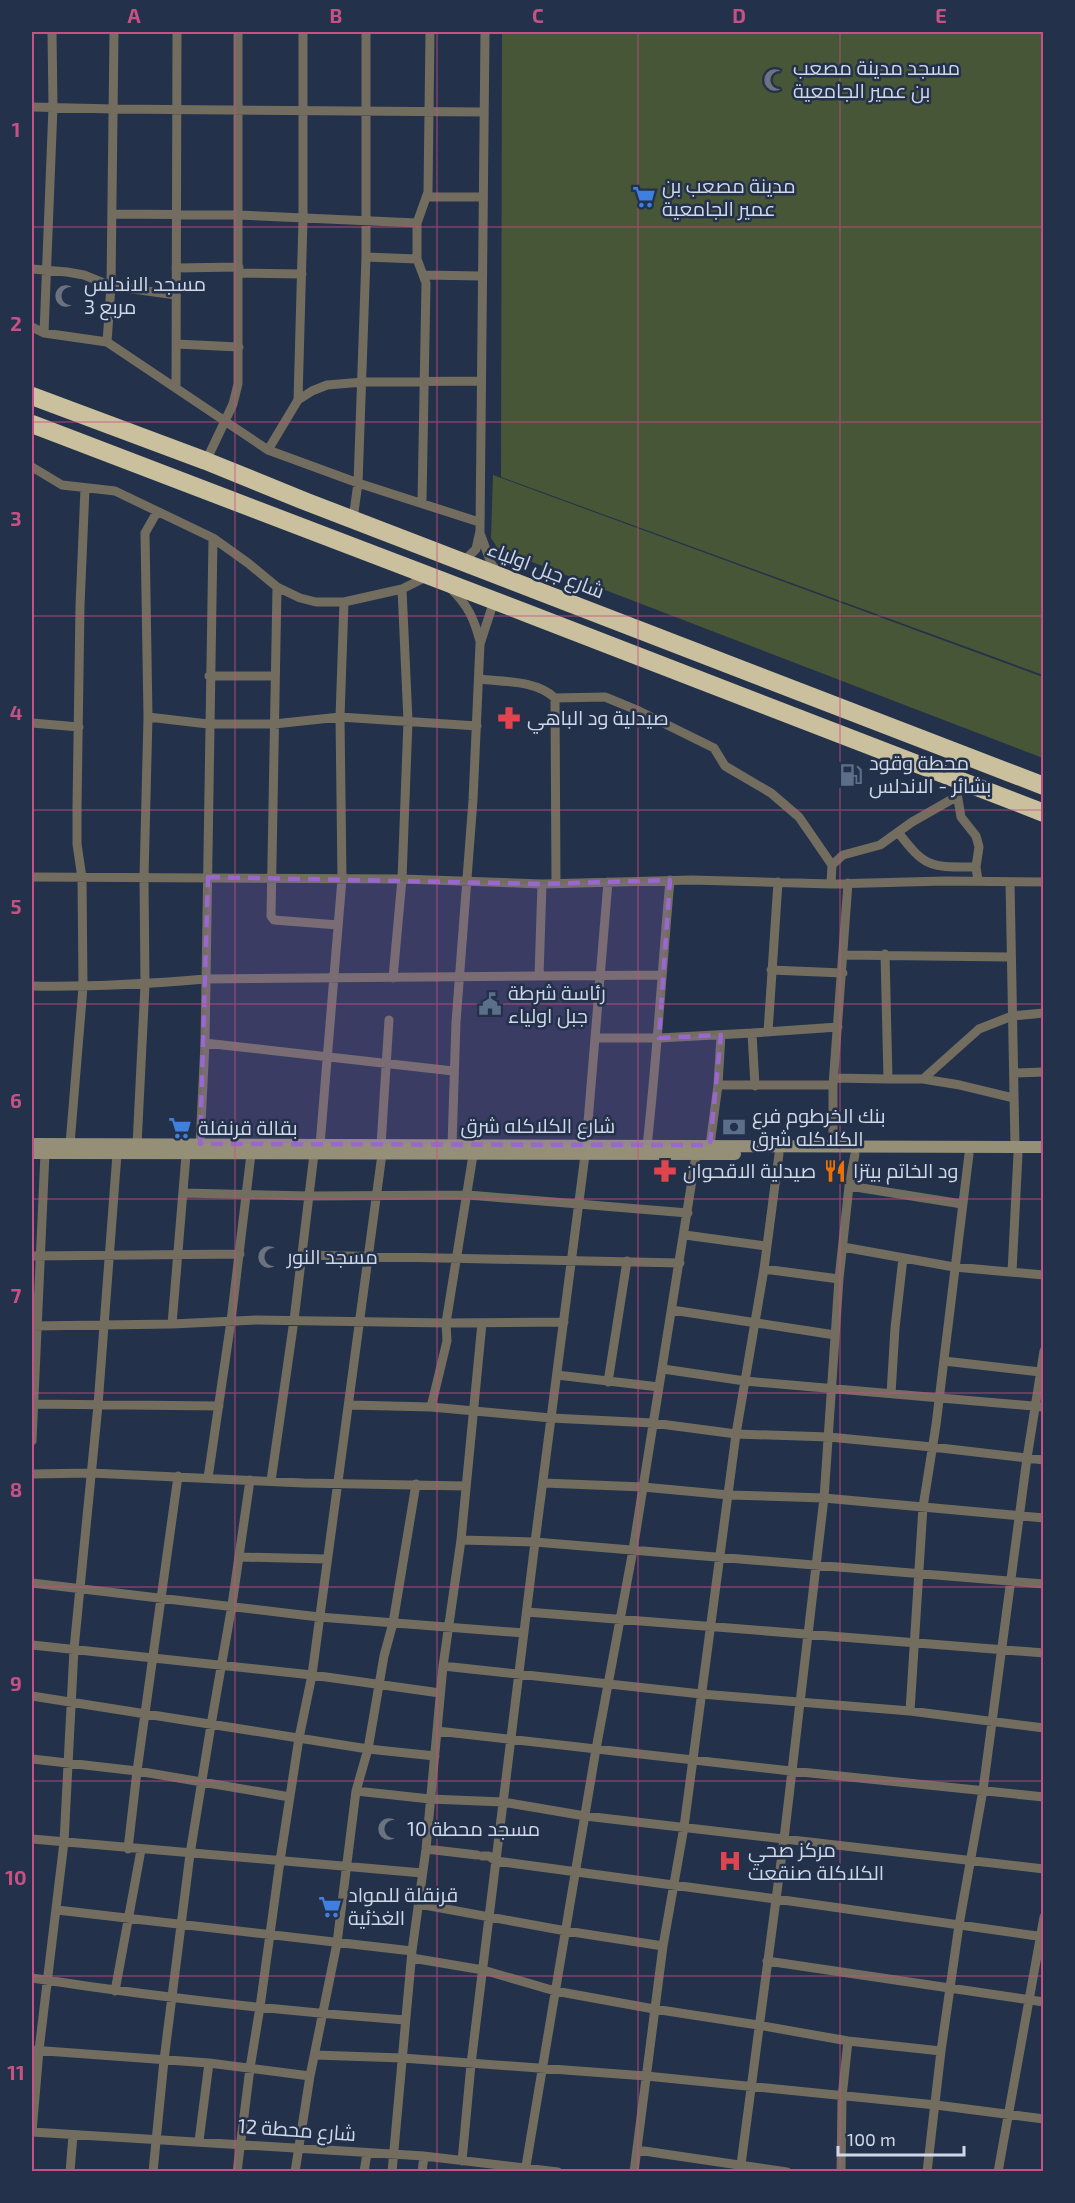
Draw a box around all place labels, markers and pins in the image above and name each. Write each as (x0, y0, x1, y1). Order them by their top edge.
place label: مسجد مدينة مصعب بن عمير الجامعية (793, 55, 960, 104)
mosque icon: مسجد مدينة مصعب بن عمير الجامعية (762, 67, 788, 93)
place label: مدينة مصعب بن عمير الجامعية (662, 173, 796, 221)
supermarket icon: مدينة مصعب بن عمير الجامعية (631, 184, 657, 210)
place label: مسجد الاندلس مربع 3 (84, 271, 206, 321)
mosque icon: مسجد الاندلس مربع 3 (53, 283, 79, 309)
pharmacy icon: صيدلية ود الباهي (496, 705, 522, 731)
place label: صيدلية ود الباهي (527, 705, 669, 734)
place label: محطة وقود بشائر - الاندلس (869, 750, 991, 799)
fuel station icon: محطة وقود بشائر - الاندلس (838, 762, 864, 788)
place label: رئاسة شرطة جبل اولياء (508, 980, 606, 1029)
public building icon: رئاسة شرطة جبل اولياء (477, 991, 503, 1017)
place label: بنك الخرطوم فرع الكلاكله شرق (752, 1103, 886, 1152)
bank icon: بنك الخرطوم فرع الكلاكله شرق (721, 1114, 747, 1140)
supermarket icon: بقالة قرنفلة (167, 1115, 193, 1141)
place label: بقالة قرنفلة (198, 1115, 298, 1140)
pharmacy icon: صيدلية الاقحوان (652, 1158, 678, 1184)
place label: صيدلية الاقحوان (683, 1158, 816, 1184)
restaurant icon: ود الخاتم بيتزا (822, 1158, 848, 1184)
place label: ود الخاتم بيتزا (853, 1158, 958, 1185)
mosque icon: مسجد النور (256, 1244, 282, 1270)
place label: مسجد النور (286, 1244, 378, 1269)
mosque icon: مسجد محطة 10 (376, 1816, 402, 1842)
place label: مسجد محطة 10 (407, 1816, 540, 1840)
place label: مركز صحي الكلاكلة صنقعت (748, 1837, 884, 1884)
hospital icon: مركز صحي الكلاكلة صنقعت (717, 1848, 743, 1874)
place label: قرنقلة للمواد الغذئية (348, 1882, 458, 1929)
supermarket icon: قرنقلة للمواد الغذئية (317, 1894, 343, 1920)

